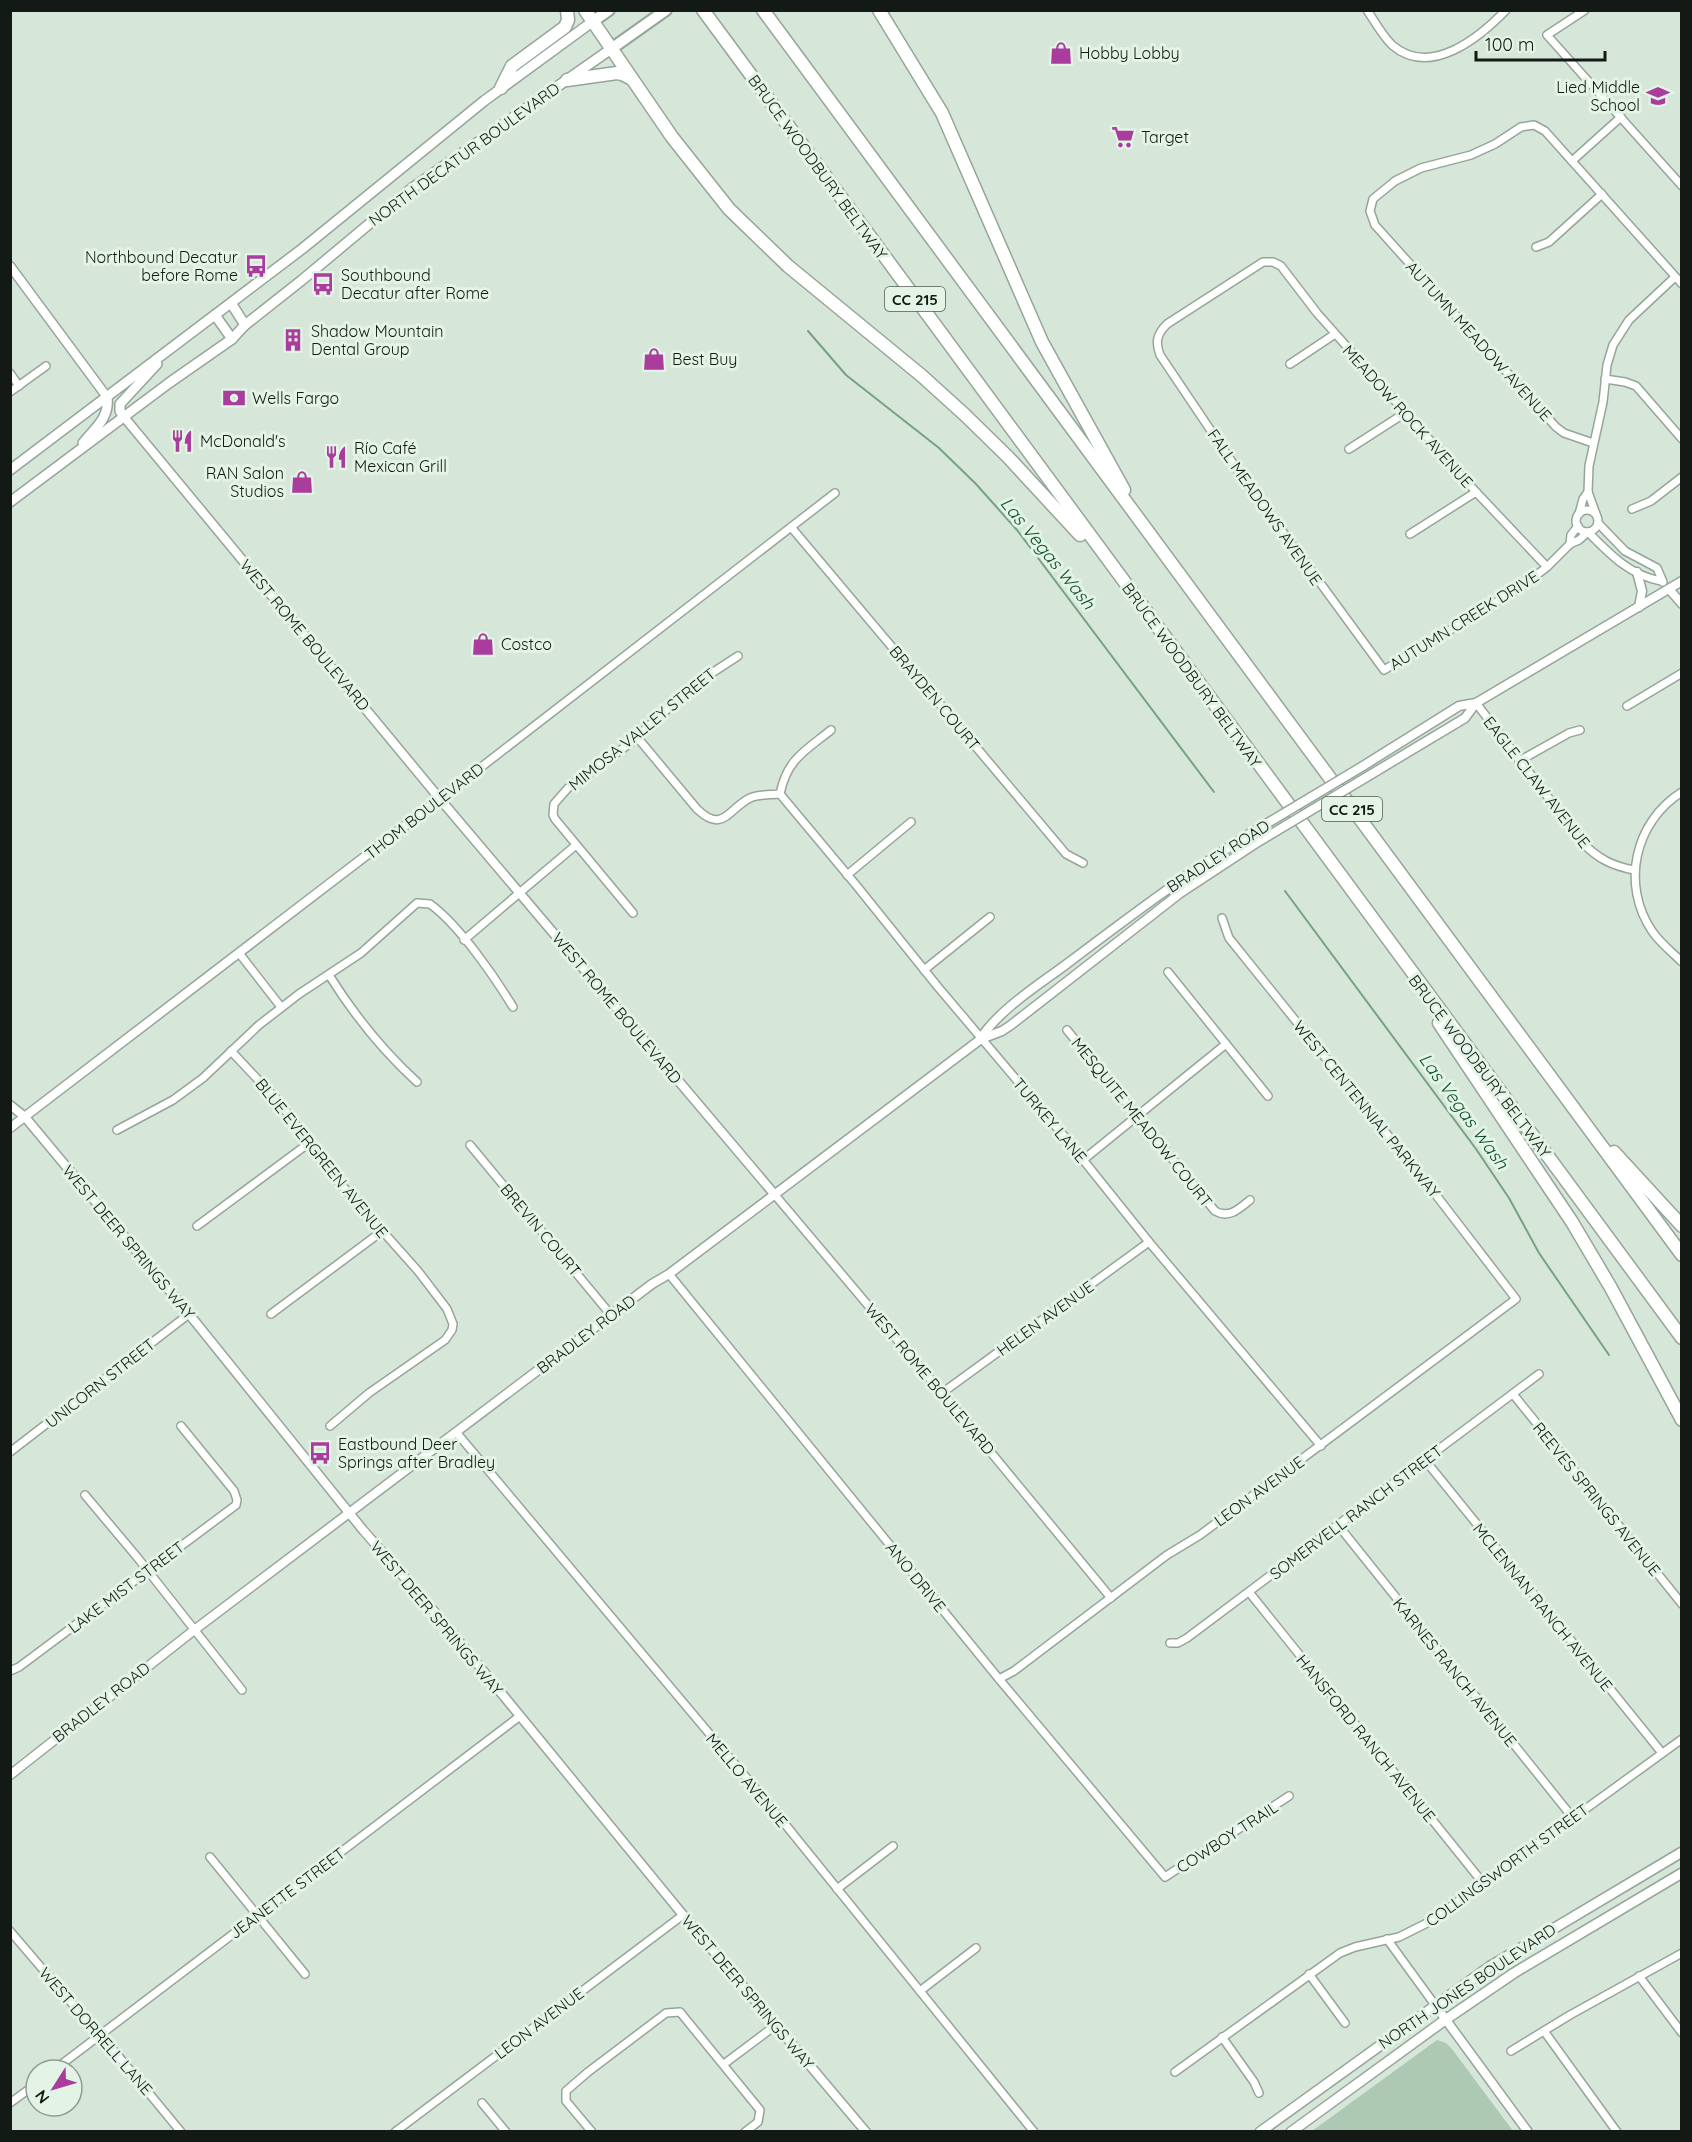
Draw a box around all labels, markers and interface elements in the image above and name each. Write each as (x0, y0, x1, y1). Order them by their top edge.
scale bar (1476, 24, 1605, 62)
text: 100 m (1485, 33, 1534, 56)
shop icon: Hobby Lobby (1048, 40, 1074, 66)
place label: Hobby Lobby (1079, 43, 1180, 63)
street label: BRUCE WOODBURY BELTWAY (744, 71, 892, 263)
place label: Lied Middle School (1556, 77, 1640, 115)
street label: NORTH DECATUR BOULEVARD (365, 78, 563, 230)
school or university icon: Lied Middle School (1645, 83, 1671, 109)
supermarket icon: Target (1110, 124, 1136, 150)
place label: Target (1141, 127, 1189, 147)
place label: Northbound Decatur before Rome (85, 247, 238, 285)
bus stop icon: Northbound Decatur before Rome (243, 253, 269, 279)
street label: AUTUMN MEADOW AVENUE (1402, 257, 1556, 425)
place label: Southbound Decatur after Rome (341, 265, 489, 303)
bus stop icon: Southbound Decatur after Rome (310, 271, 336, 297)
road number: CC 215 (885, 287, 945, 311)
place label: Shadow Mountain Dental Group (311, 321, 444, 359)
building icon: Shadow Mountain Dental Group (280, 327, 306, 353)
street label: MEADOW ROCK AVENUE (1339, 340, 1477, 492)
shop icon: Best Buy (641, 346, 667, 372)
place label: Best Buy (672, 349, 737, 369)
bank icon: Wells Fargo (221, 385, 247, 411)
place label: Wells Fargo (252, 388, 339, 408)
street label: FALL MEADOWS AVENUE (1203, 425, 1327, 589)
restaurant icon: McDonald's (169, 428, 195, 454)
place label: McDonald's (200, 431, 286, 451)
place label: Río Café Mexican Grill (354, 438, 447, 476)
restaurant icon: Río Café Mexican Grill (323, 444, 349, 470)
place label: RAN Salon Studios (206, 463, 284, 501)
shop icon: RAN Salon Studios (289, 469, 315, 495)
water label: Las Vegas Wash (996, 492, 1101, 614)
street label: WEST ROME BOULEVARD (236, 555, 374, 715)
street label: AUTUMN CREEK DRIVE (1386, 566, 1542, 674)
street label: BRUCE WOODBURY BELTWAY (1118, 579, 1266, 771)
shop icon: Costco (470, 631, 496, 657)
place label: Costco (501, 634, 552, 654)
street label: BRAYDEN COURT (885, 642, 985, 755)
street label: MIMOSA VALLEY STREET (564, 663, 720, 795)
street label: EAGLE CLAW AVENUE (1479, 712, 1595, 852)
street label: THOM BOULEVARD (361, 758, 487, 864)
road number: CC 215 (1322, 797, 1382, 821)
street label: BRADLEY ROAD (1163, 815, 1273, 897)
street label: WEST ROME BOULEVARD (548, 928, 686, 1088)
street label: BRUCE WOODBURY BELTWAY (1405, 971, 1555, 1161)
street label: WEST CENTENNIAL PARKWAY (1289, 1016, 1445, 1202)
street label: MESQUITE MEADOW COURT (1067, 1033, 1217, 1211)
water label: Las Vegas Wash (1414, 1049, 1514, 1174)
street label: BLUE EVERGREEN AVENUE (251, 1074, 393, 1242)
street label: TURKEY LANE (1009, 1074, 1091, 1166)
street label: WEST DEER SPRINGS WAY (59, 1161, 200, 1323)
street label: BREVIN COURT (496, 1179, 586, 1281)
street label: HELEN AVENUE (993, 1276, 1097, 1360)
street label: BRADLEY ROAD (533, 1290, 639, 1378)
street label: WEST ROME BOULEVARD (861, 1299, 999, 1459)
street label: UNICORN STREET (41, 1334, 159, 1432)
street label: REEVES SPRINGS AVENUE (1529, 1418, 1665, 1580)
place label: Eastbound Deer Springs after Bradley (338, 1434, 495, 1472)
bus stop icon: Eastbound Deer Springs after Bradley (307, 1440, 333, 1466)
street label: SOMERVELL RANCH STREET (1266, 1440, 1447, 1584)
street label: LEON AVENUE (1210, 1452, 1308, 1530)
street label: MCLENNAN RANCH AVENUE (1469, 1519, 1617, 1695)
street label: LAKE MIST STREET (64, 1537, 188, 1637)
street label: WEST DEER SPRINGS WAY (367, 1537, 508, 1699)
street label: ANO DRIVE (882, 1538, 950, 1616)
street label: KARNES RANCH AVENUE (1389, 1594, 1521, 1750)
street label: HANSFORD RANCH AVENUE (1292, 1650, 1440, 1826)
street label: BRADLEY ROAD (48, 1658, 154, 1746)
street label: MELLO AVENUE (702, 1729, 792, 1831)
street label: COWBOY TRAIL (1173, 1797, 1282, 1877)
street label: COLLINGSWORTH STREET (1422, 1799, 1593, 1931)
street label: JEANETTE STREET (225, 1843, 349, 1943)
street label: WEST DEER SPRINGS WAY (678, 1911, 819, 2073)
street label: NORTH JONES BOULEVARD (1374, 1919, 1560, 2053)
street label: WEST DORRELL LANE (35, 1963, 157, 2099)
street label: LEON AVENUE (490, 1983, 588, 2063)
north arrow (24, 2058, 84, 2118)

